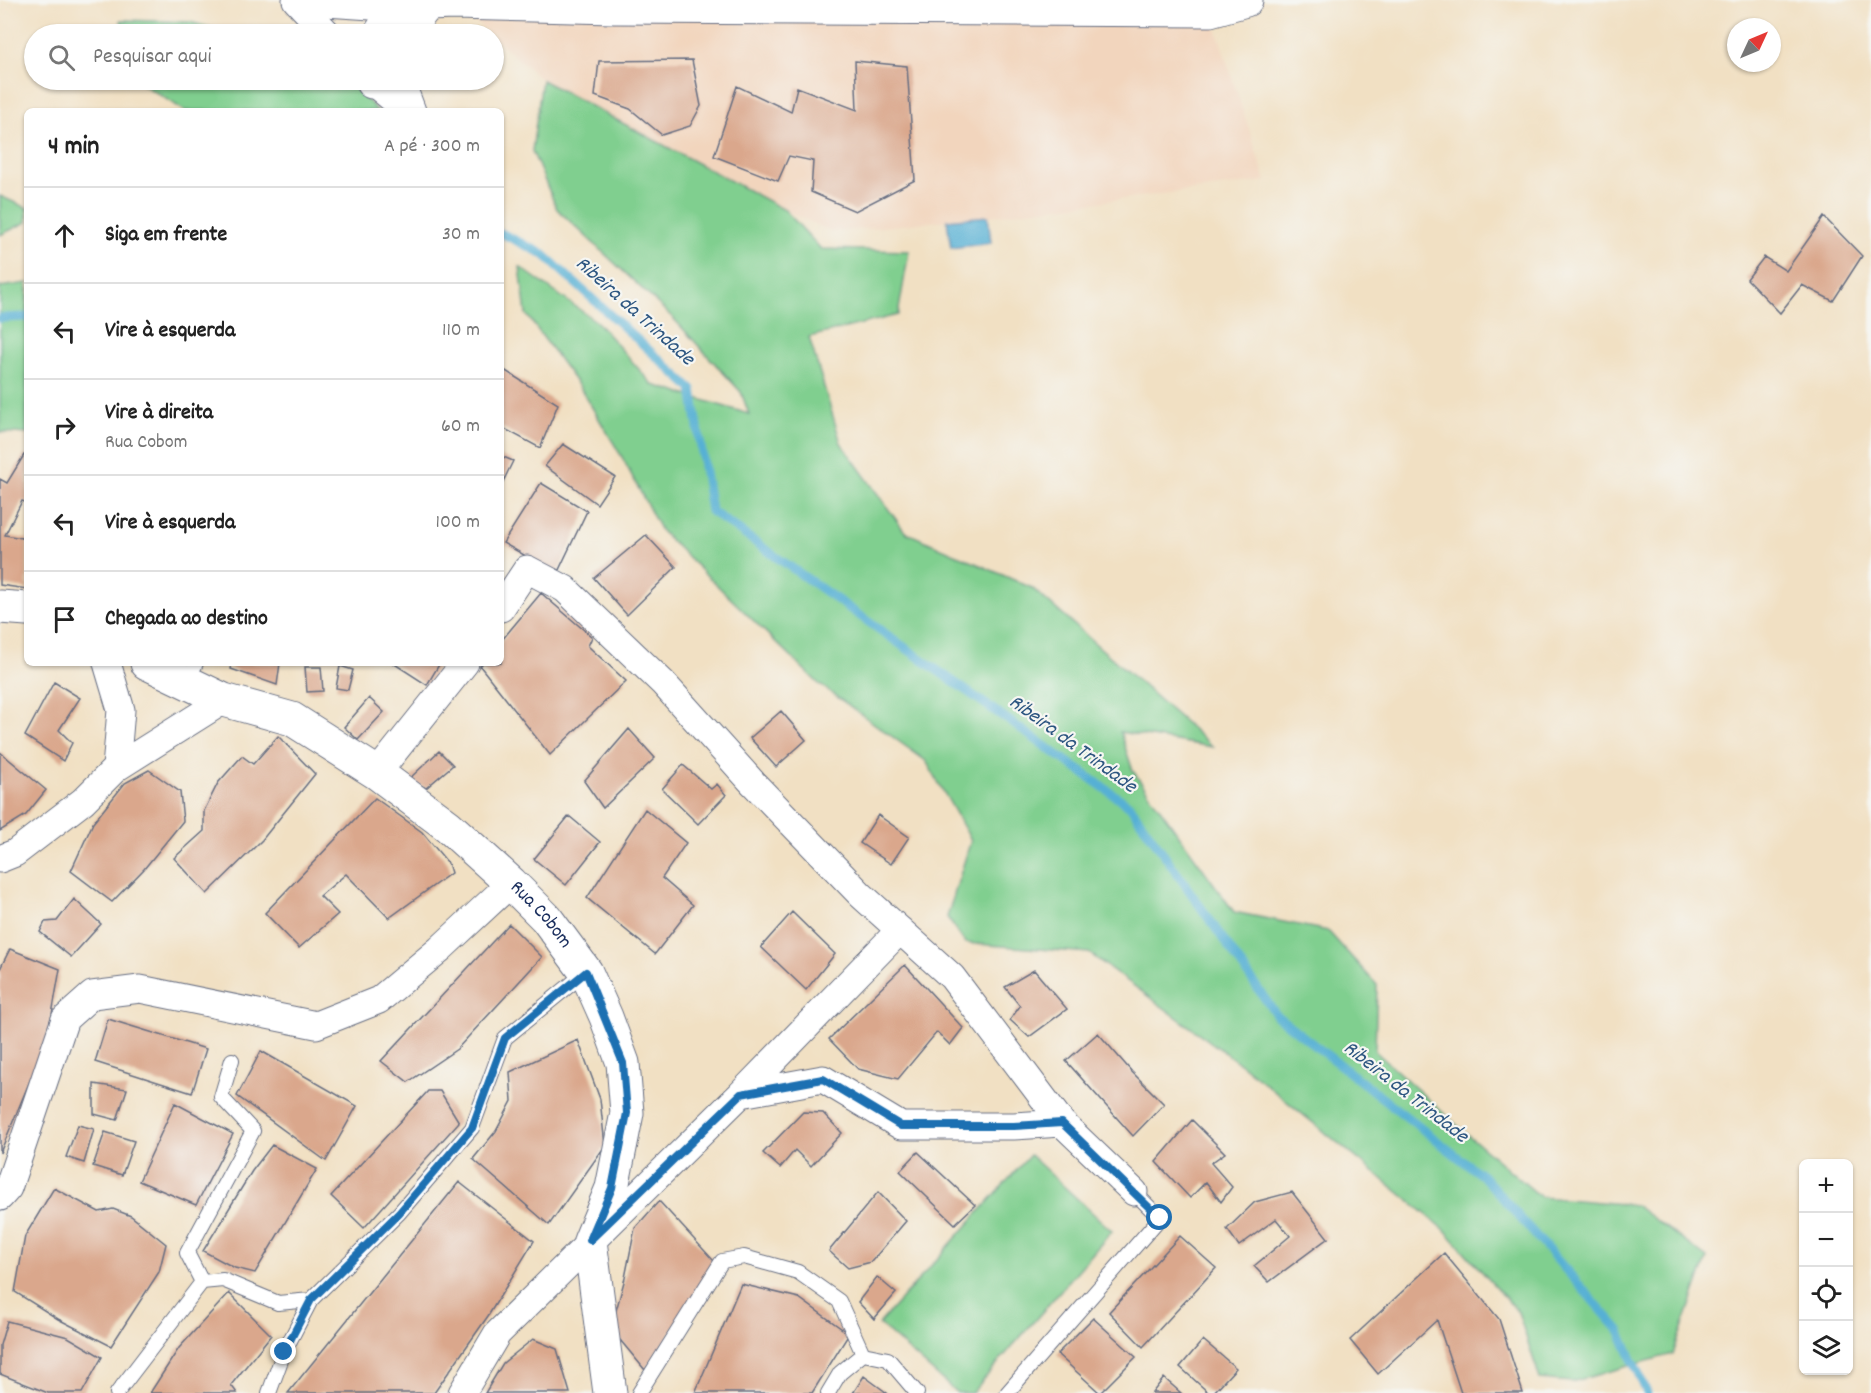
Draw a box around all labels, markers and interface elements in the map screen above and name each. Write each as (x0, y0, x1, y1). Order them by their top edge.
north arrow (1727, 18, 1781, 72)
search box (24, 24, 504, 90)
icon: search (45, 41, 78, 74)
text: Pesquisar aqui (93, 42, 212, 73)
text: 4 min (48, 129, 99, 166)
text: A pé · 300 m (384, 133, 480, 161)
icon: ahead (48, 219, 81, 252)
text: Siga em frente (105, 220, 227, 251)
text: 30 m (442, 221, 480, 249)
water label: Ribeira da Trindade (568, 250, 702, 375)
icon: left (48, 315, 81, 348)
text: Vire à esquerda (105, 316, 235, 347)
text: 110 m (442, 317, 480, 345)
text: Vire à direita (105, 398, 213, 429)
icon: right (48, 411, 81, 444)
text: 60 m (441, 413, 480, 441)
text: Rua Cobom (105, 429, 187, 457)
icon: left (48, 507, 81, 540)
text: Vire à esquerda (105, 508, 235, 539)
text: 100 m (436, 509, 480, 537)
icon: arrive (48, 603, 81, 636)
text: Chegada ao destino (105, 604, 268, 635)
water label: Ribeira da Trindade (1002, 688, 1144, 803)
street label: Rua Cobom (503, 875, 578, 955)
water label: Ribeira da Trindade (1336, 1034, 1475, 1153)
map controls (1799, 1159, 1853, 1375)
button: + (1799, 1159, 1853, 1213)
route start (1146, 1204, 1172, 1230)
button: − (1799, 1213, 1853, 1267)
button: locate (1799, 1267, 1853, 1321)
button: layers (1799, 1321, 1853, 1375)
route end (270, 1338, 296, 1364)

